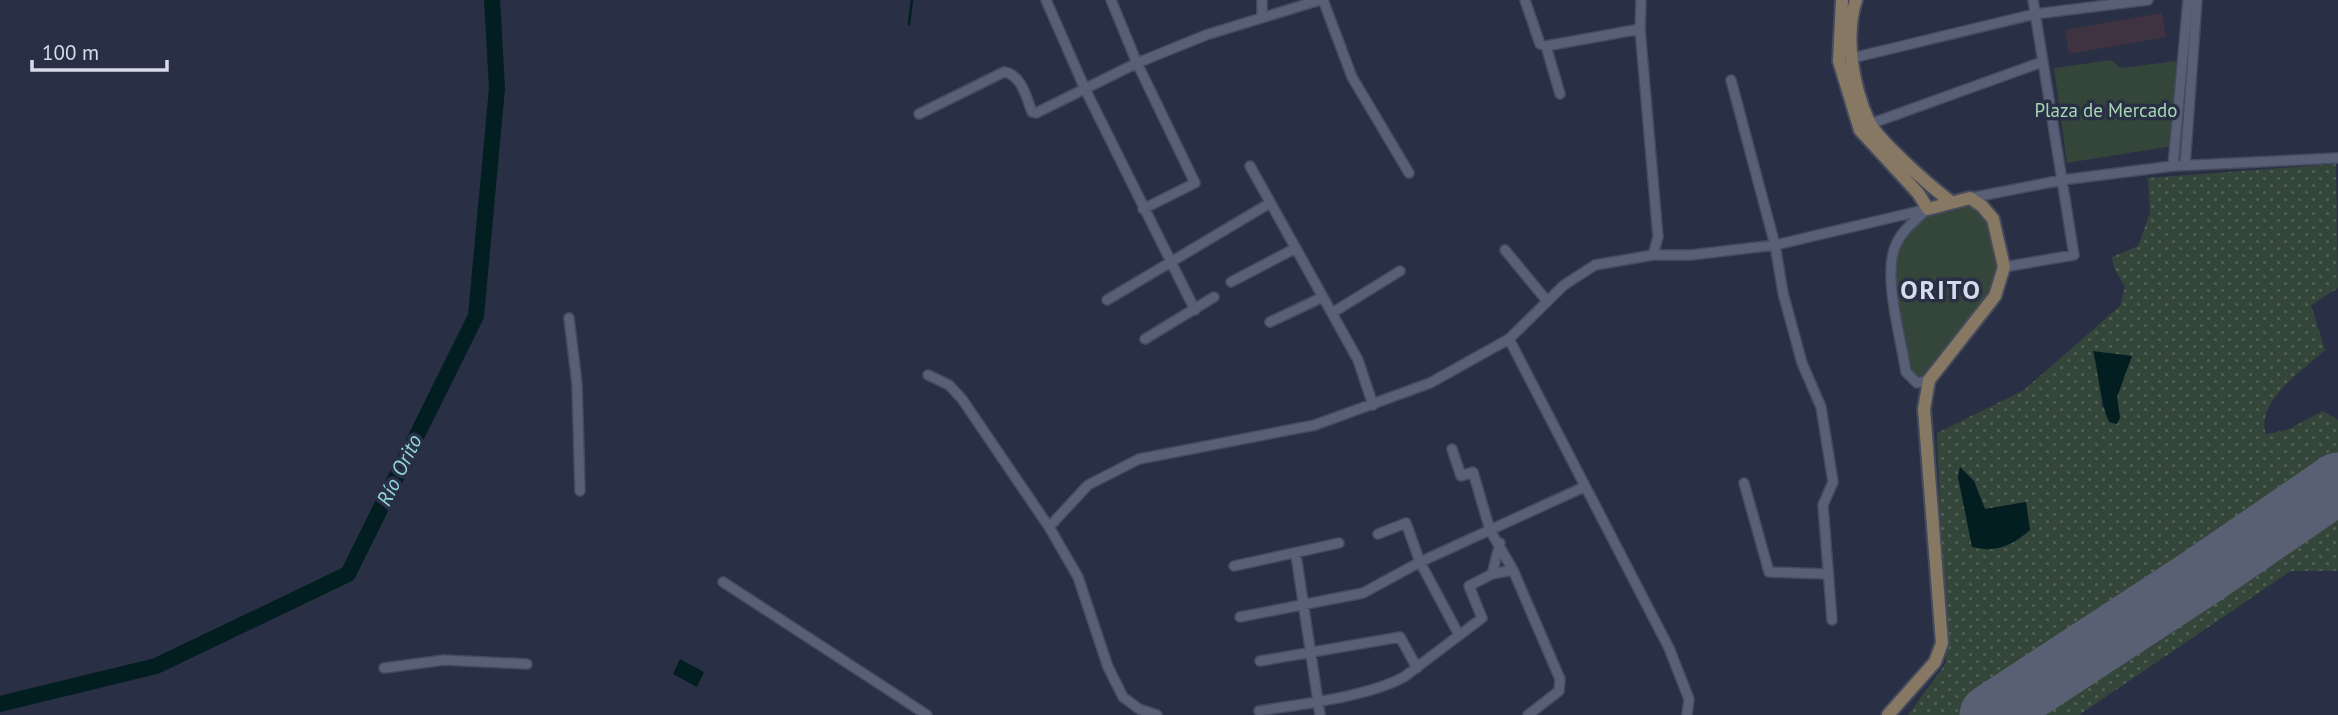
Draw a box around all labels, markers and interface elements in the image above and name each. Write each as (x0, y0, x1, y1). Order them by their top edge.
scale bar (32, 28, 166, 72)
text: 100 m (42, 39, 99, 66)
park label: Plaza de Mercado (2034, 98, 2178, 122)
district label: ORITO (1900, 273, 1982, 306)
water label: Río Orito (370, 430, 428, 510)

